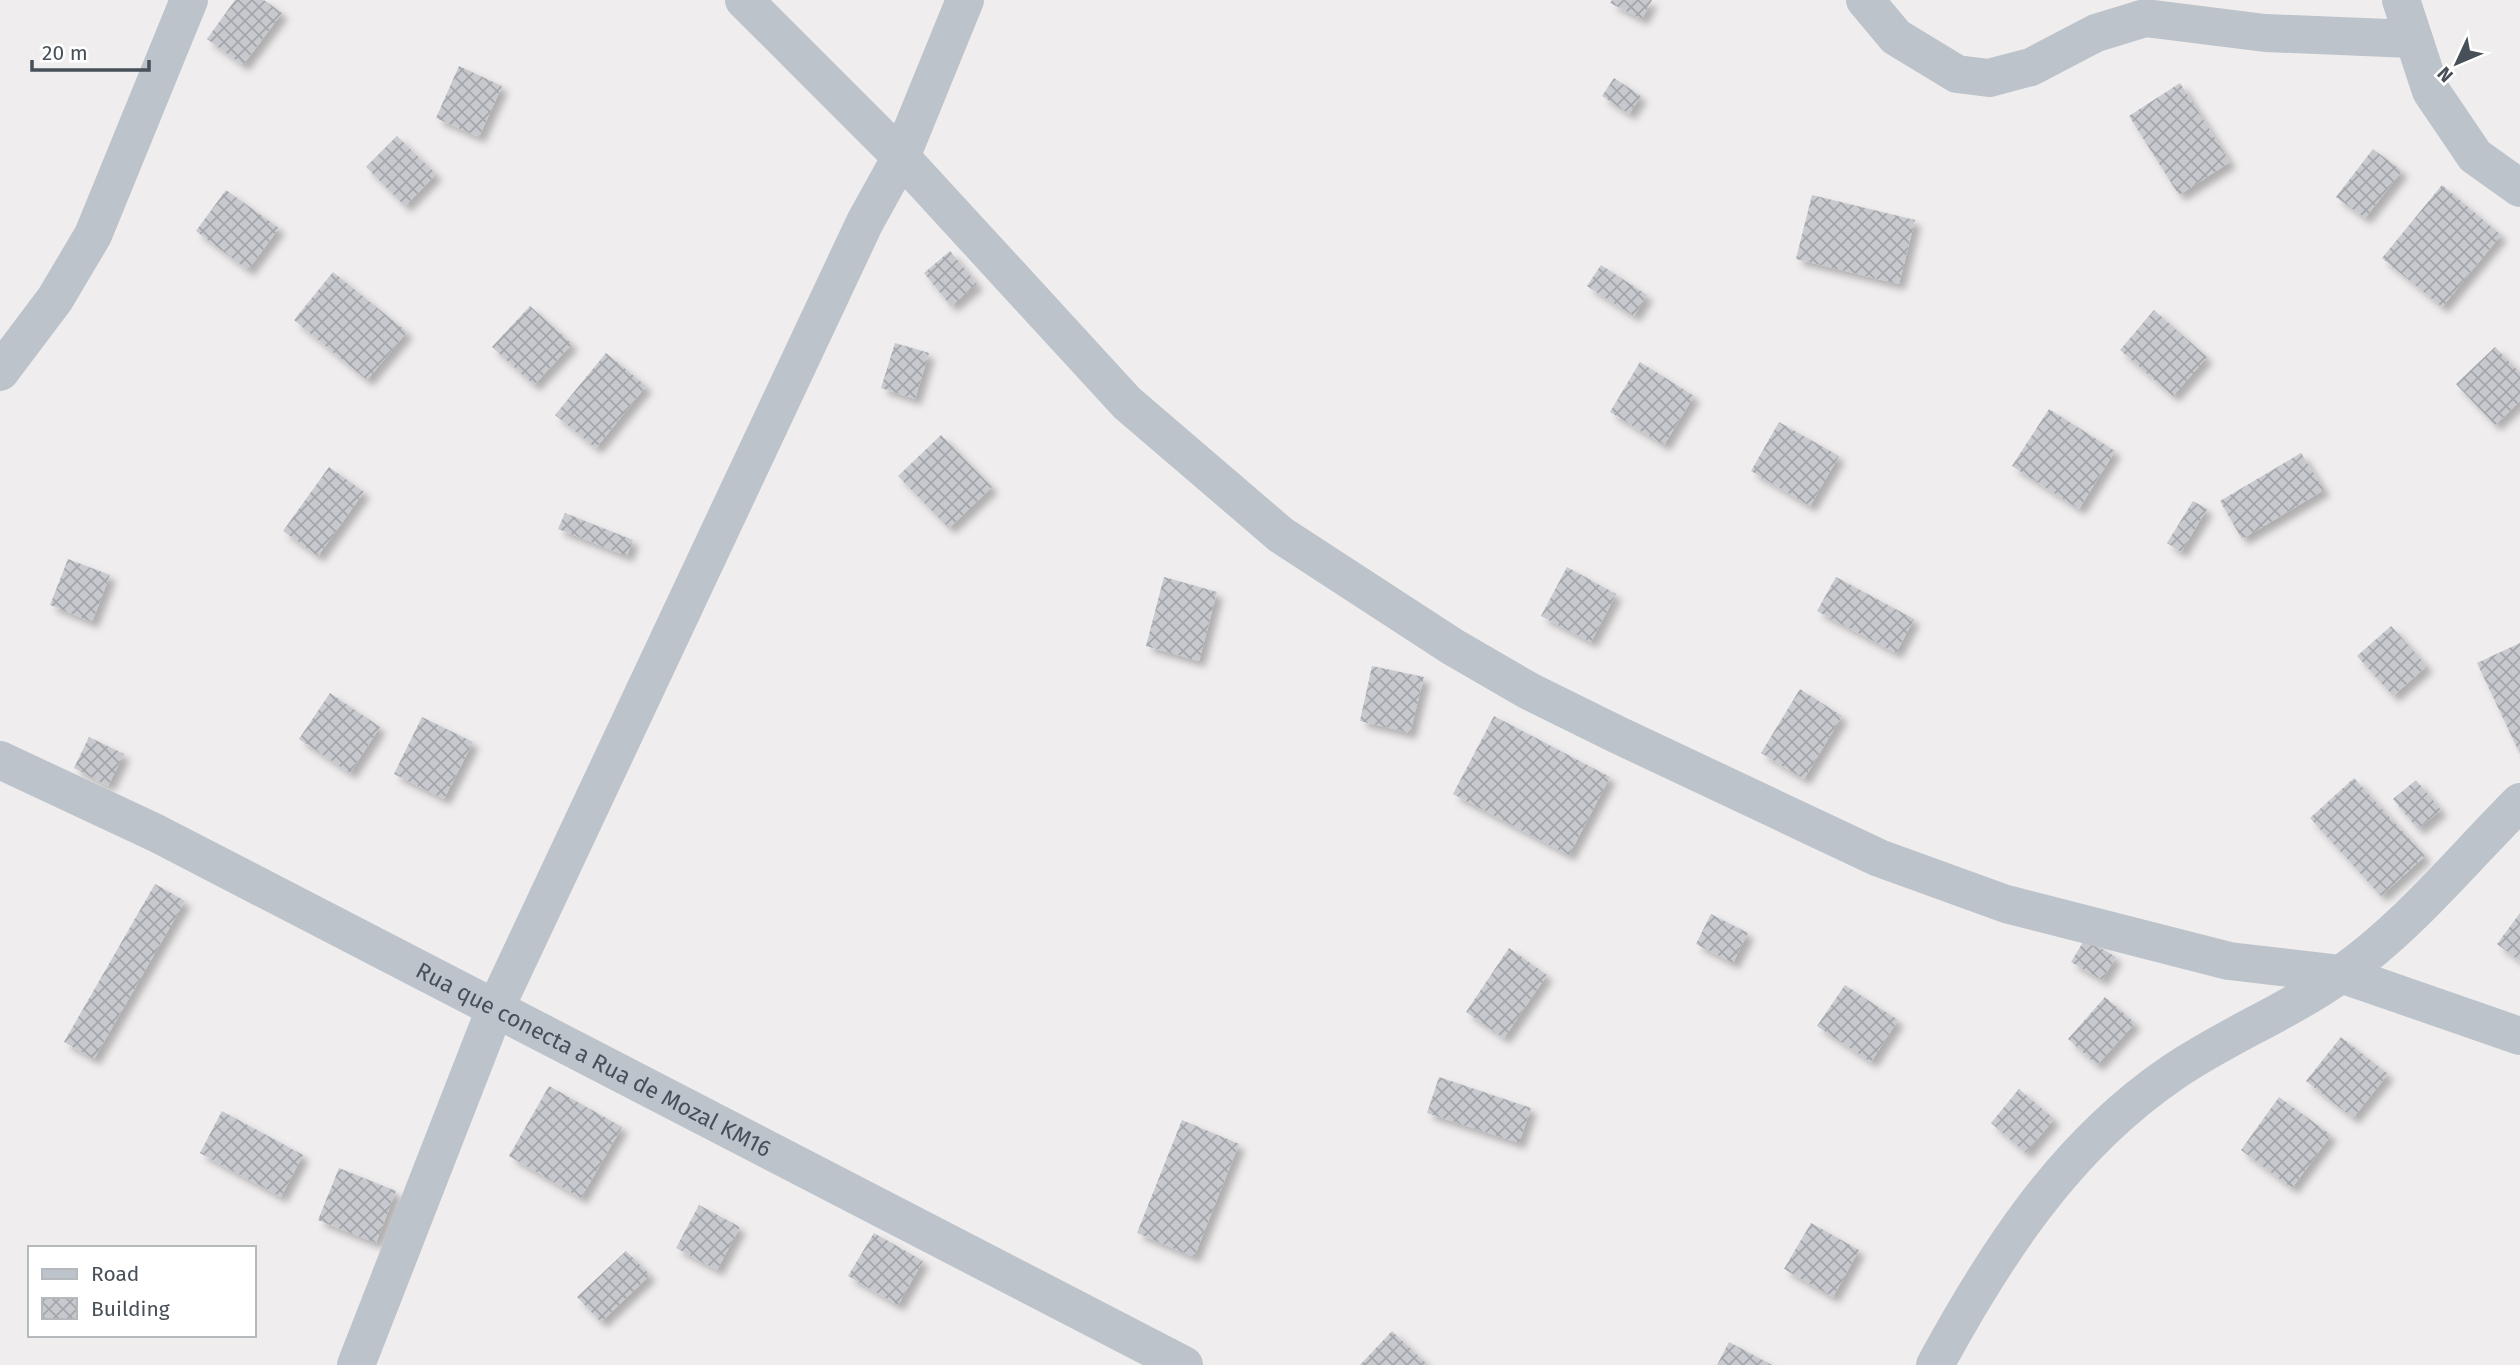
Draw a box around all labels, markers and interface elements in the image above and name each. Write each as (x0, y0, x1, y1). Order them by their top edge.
scale bar (32, 28, 149, 72)
north arrow (2422, 28, 2492, 98)
text: 20 m (42, 40, 88, 66)
text: N (2432, 62, 2458, 87)
street label: Rua que conecta a Rua de Mozal KM16 (411, 956, 776, 1163)
legend (28, 1246, 256, 1337)
text: Road (91, 1261, 139, 1287)
text: Building (91, 1296, 170, 1322)

